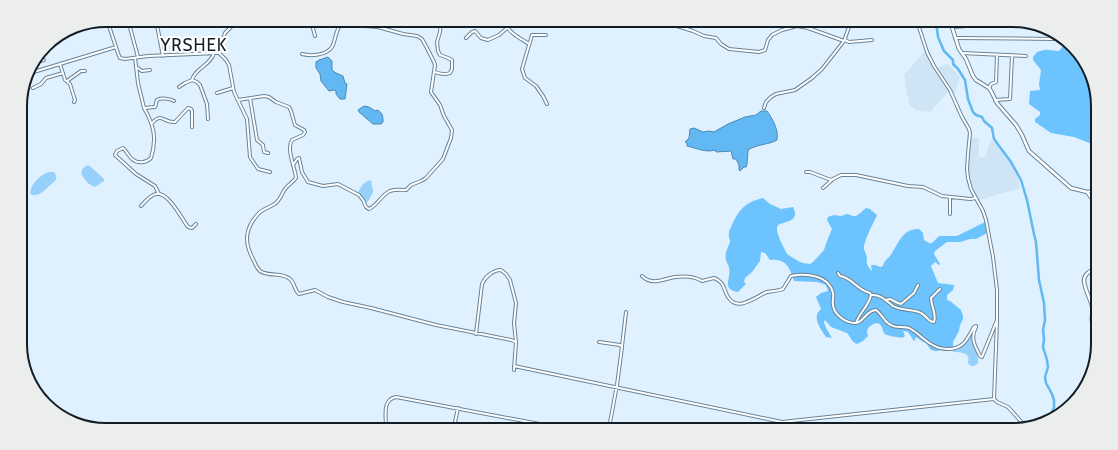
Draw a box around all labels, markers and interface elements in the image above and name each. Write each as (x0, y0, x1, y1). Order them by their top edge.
district label: YRSHEK (160, 35, 227, 55)

